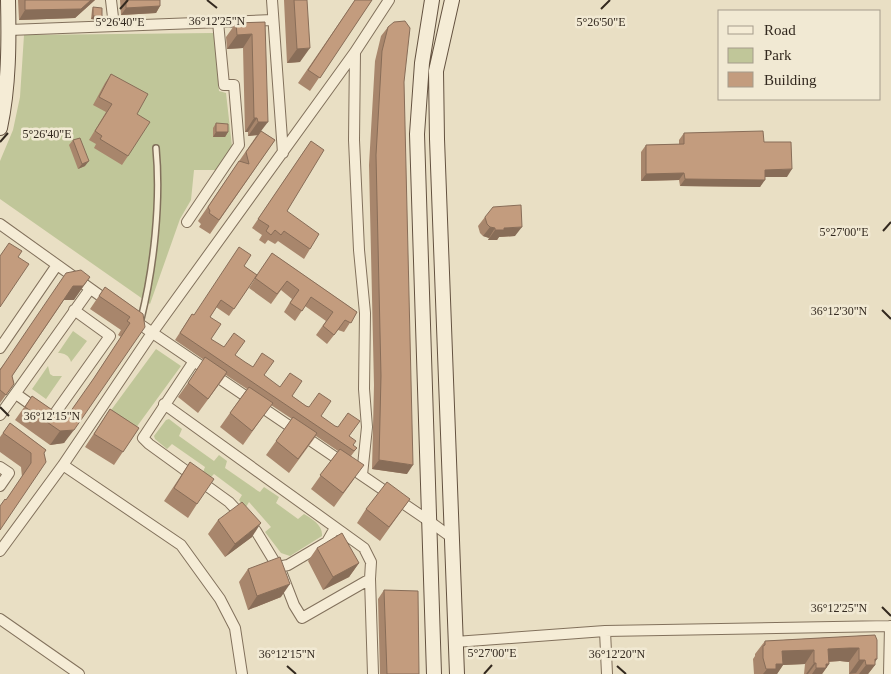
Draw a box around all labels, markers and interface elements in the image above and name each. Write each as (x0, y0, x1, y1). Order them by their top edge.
legend (718, 10, 881, 100)
text: 36°12'25"N (189, 14, 246, 28)
text: 5°26'40"E (95, 15, 145, 29)
text: 5°26'50"E (576, 15, 626, 29)
text: Road (764, 22, 796, 38)
text: Park (764, 47, 792, 63)
text: Building (764, 72, 817, 88)
text: 5°26'40"E (22, 127, 72, 141)
text: 5°27'00"E (819, 225, 869, 239)
text: 36°12'30"N (811, 304, 868, 318)
text: 36°12'15"N (24, 409, 81, 423)
text: 36°12'25"N (811, 601, 868, 615)
text: 5°27'00"E (467, 646, 517, 660)
text: 36°12'15"N (259, 647, 316, 661)
text: 36°12'20"N (589, 647, 646, 661)

